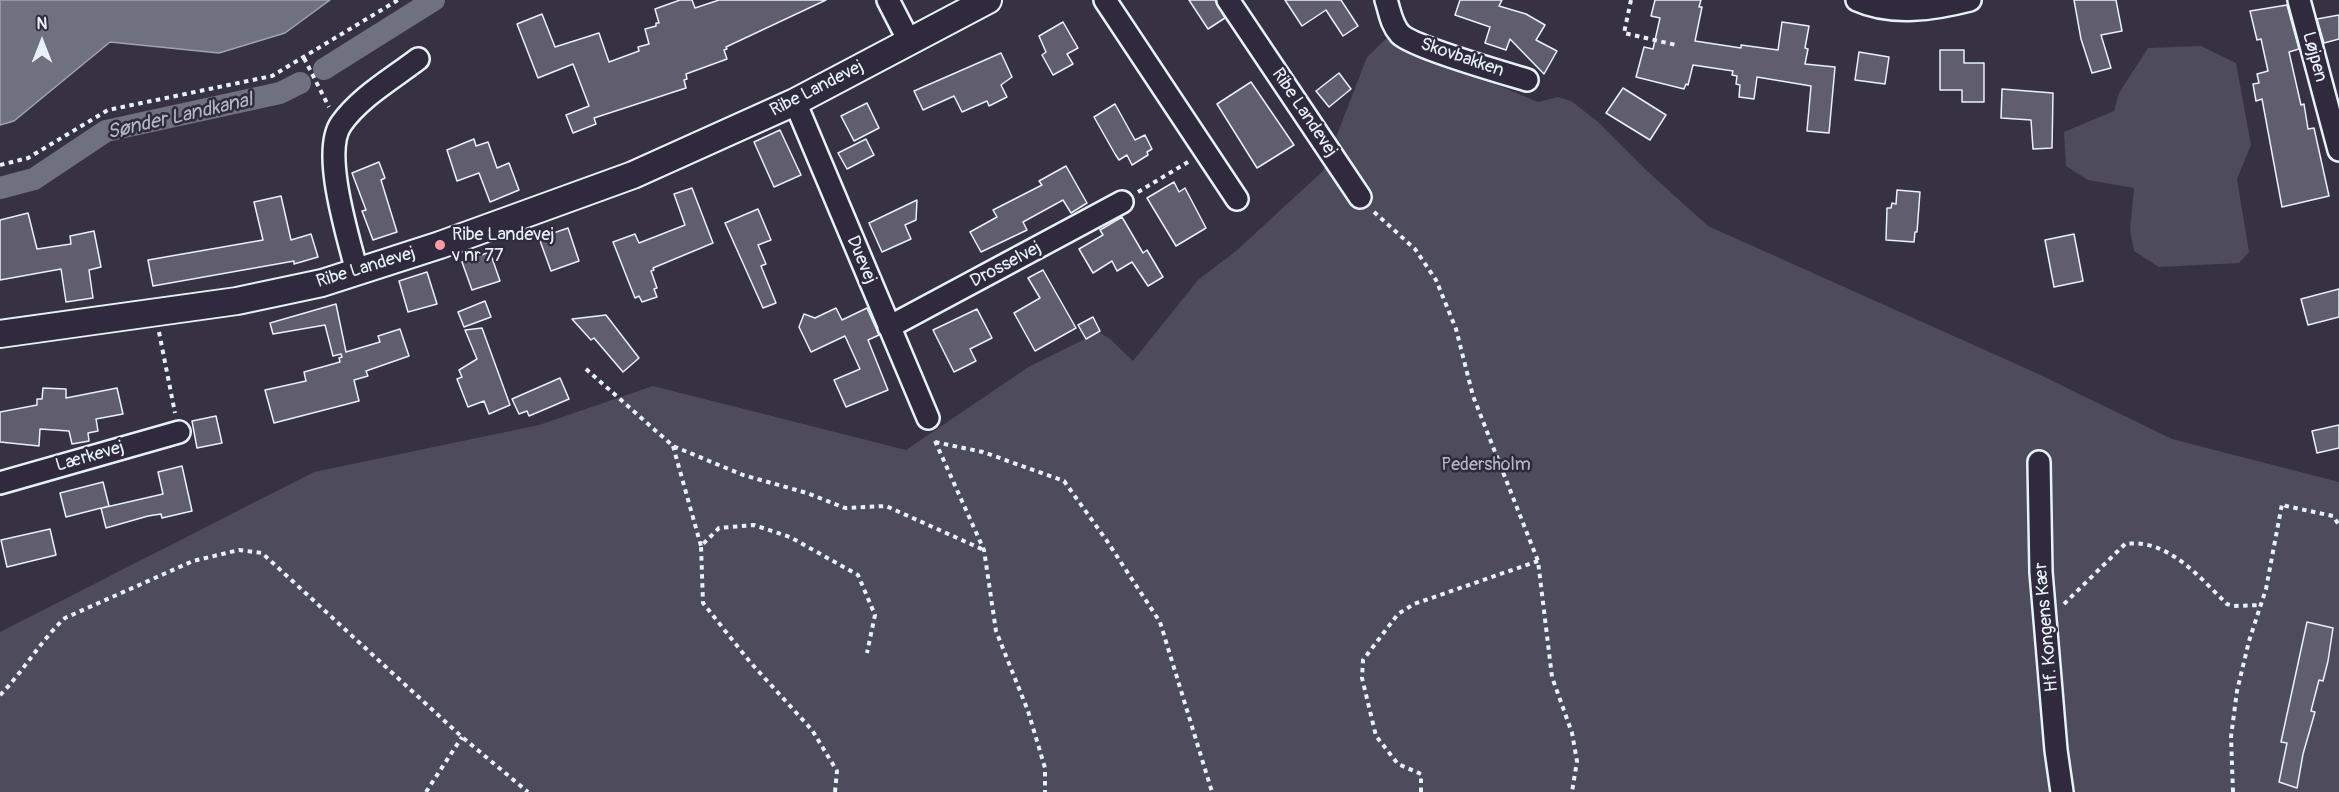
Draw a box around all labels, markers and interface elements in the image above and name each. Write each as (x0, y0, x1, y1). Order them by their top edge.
north arrow (12, 12, 72, 72)
text: N (37, 14, 47, 34)
street label: Løjpen (2297, 29, 2331, 85)
street label: Skovbakken (1418, 34, 1506, 82)
street label: Ribe Landevej (766, 56, 868, 122)
street label: Ribe Landevej (1266, 65, 1342, 161)
water label: Sønder Landkanal (105, 89, 255, 145)
place label: Ribe Landevej v nr 77 (452, 224, 554, 266)
street label: Duevej (841, 233, 881, 287)
street label: Drosselvej (967, 237, 1045, 293)
marker: Ribe Landevej v nr 77 (433, 238, 447, 252)
street label: Ribe Landevej (314, 243, 418, 293)
street label: Lærkevej (53, 437, 127, 477)
park label: Pedersholm (1441, 454, 1531, 476)
street label: Hf. Kongens Kær (2031, 561, 2063, 693)

